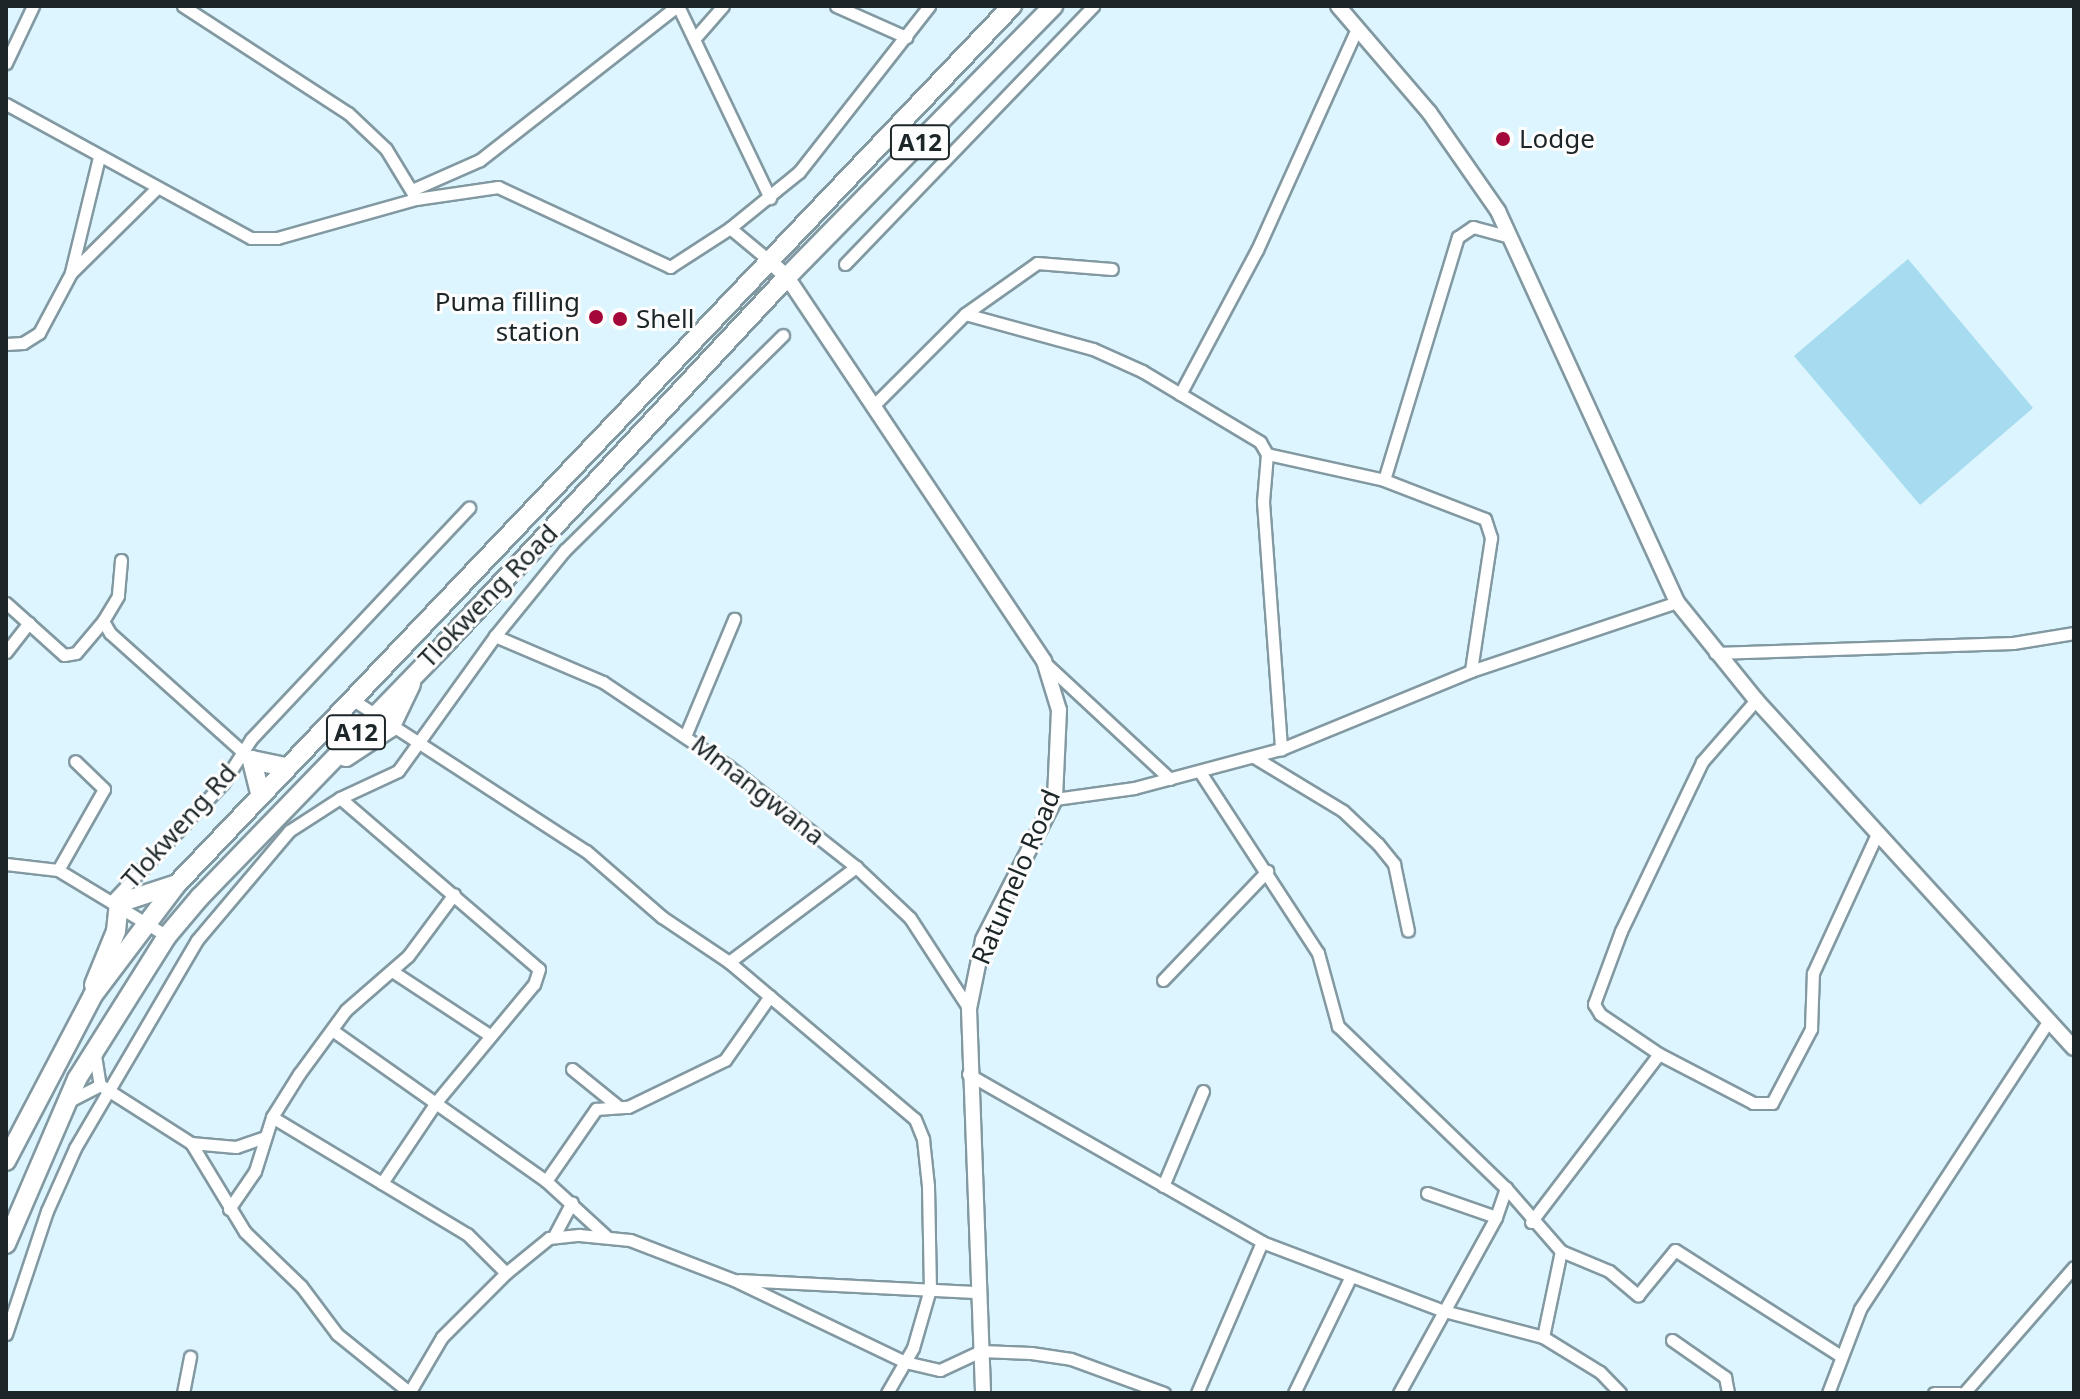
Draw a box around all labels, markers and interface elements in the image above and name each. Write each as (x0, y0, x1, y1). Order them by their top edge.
road number: A12 (888, 122, 952, 162)
place label: Lodge (1519, 123, 1595, 155)
marker: Lodge (1494, 130, 1512, 148)
place label: Puma filling station (435, 286, 580, 348)
place label: Shell (636, 303, 694, 335)
marker: Puma filling station (587, 308, 605, 326)
marker: Shell (611, 310, 629, 328)
street label: Tlokweng Road (412, 518, 564, 674)
road number: A12 (324, 712, 388, 752)
street label: Mmangwana (685, 728, 831, 852)
street label: Tlokweng Rd (115, 757, 243, 895)
street label: Ratumelo Road (965, 785, 1067, 969)

